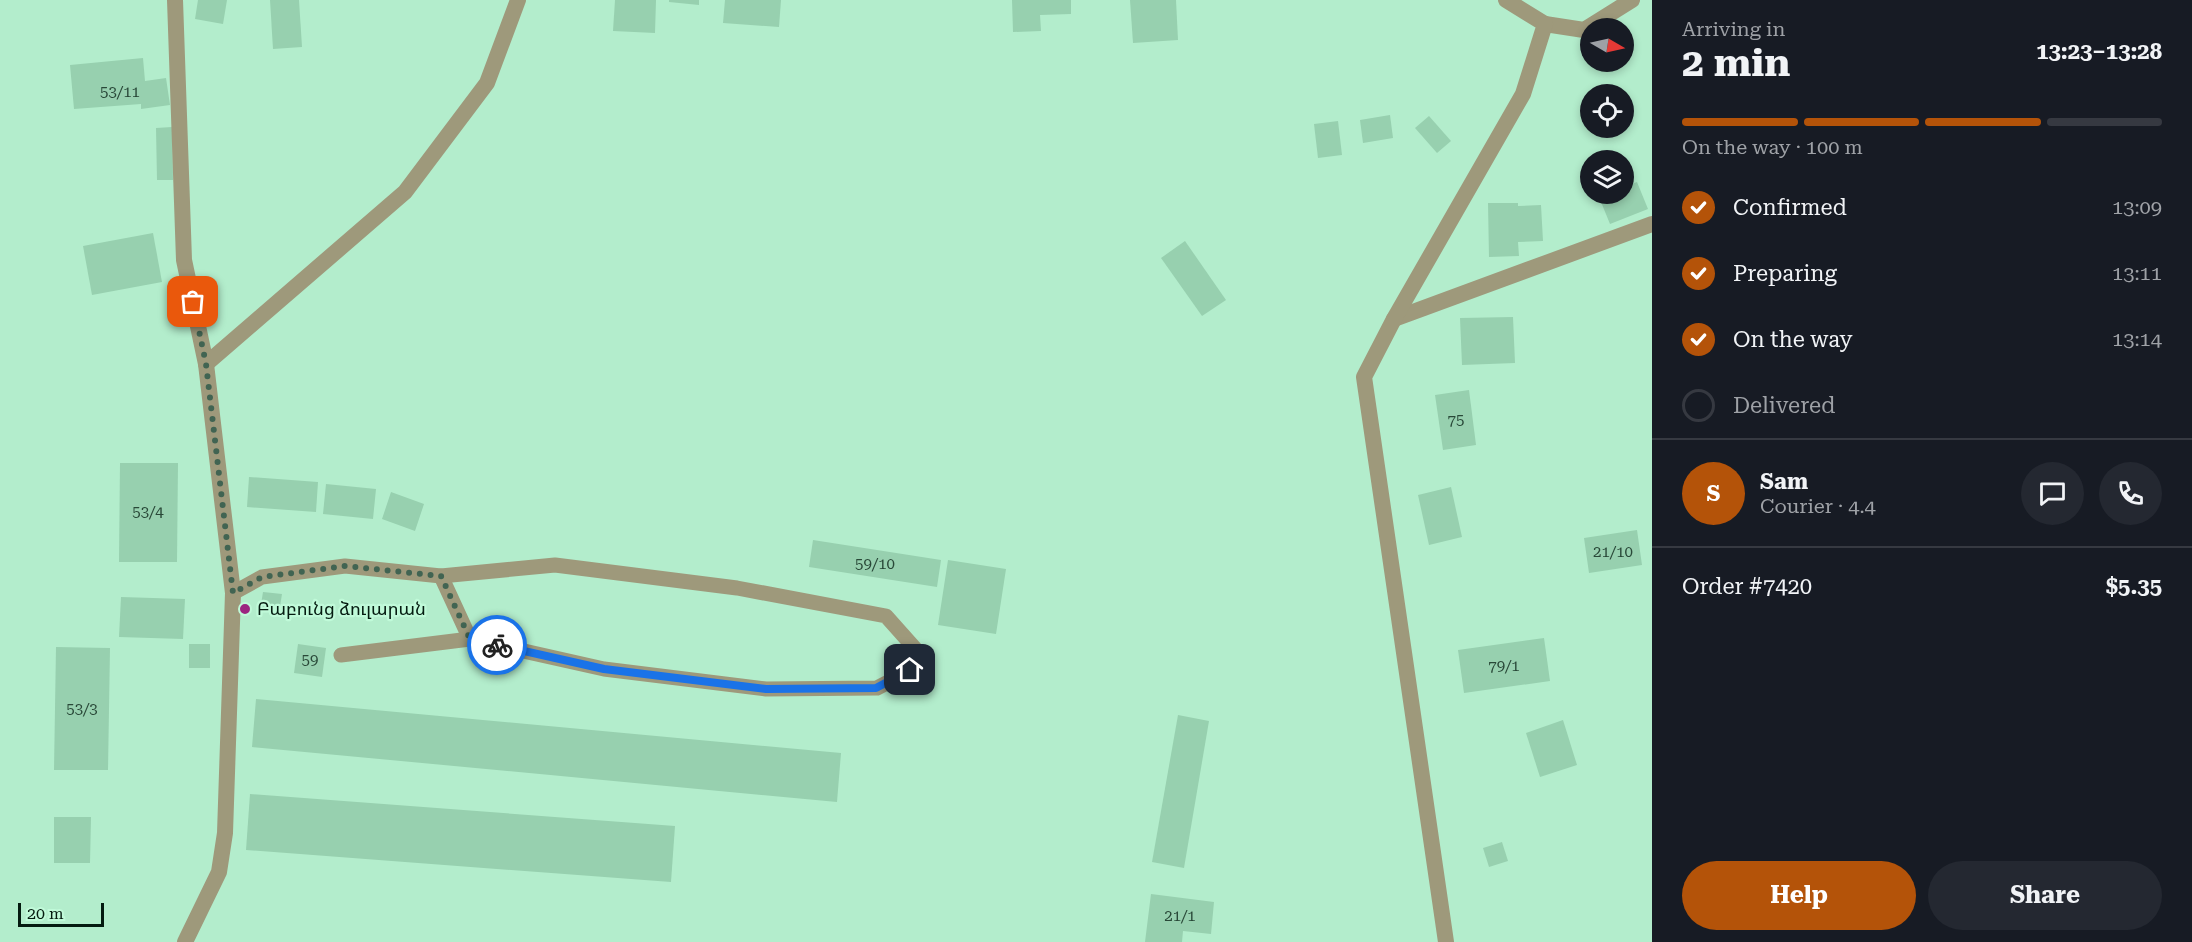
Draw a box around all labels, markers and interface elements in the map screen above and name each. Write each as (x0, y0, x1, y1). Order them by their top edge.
text: Arriving in (1682, 17, 1785, 41)
north arrow (1580, 18, 1634, 72)
map controls (1580, 18, 1634, 204)
text: 13:23–13:28 (2036, 39, 2162, 64)
text: 2 min (1682, 40, 1790, 86)
house number: 53/11 (100, 83, 140, 101)
button: locate (1580, 84, 1634, 138)
text: On the way · 100 m (1682, 135, 1863, 159)
button: layers (1580, 150, 1634, 204)
icon: check (1682, 191, 1715, 224)
text: Confirmed (1733, 195, 1847, 220)
text: 13:09 (2112, 195, 2162, 219)
icon: check (1682, 257, 1715, 290)
text: Preparing (1733, 261, 1837, 286)
text: 13:11 (2112, 261, 2162, 285)
pin (167, 276, 218, 327)
icon: bag (176, 285, 209, 318)
icon: check (1682, 323, 1715, 356)
text: On the way (1733, 327, 1853, 352)
text: 13:14 (2112, 327, 2162, 351)
text: Delivered (1733, 393, 1835, 418)
house number: 75 (1448, 411, 1464, 429)
button: chat (2021, 462, 2084, 525)
button: phone (2099, 462, 2162, 525)
text: Sam (1760, 469, 1808, 494)
text: S (1707, 481, 1720, 506)
text: Courier · 4.4 (1760, 494, 1876, 518)
house number: 53/4 (132, 503, 164, 521)
house number: 21/10 (1593, 543, 1633, 561)
house number: 59/10 (855, 555, 895, 573)
text: Order #7420 (1682, 574, 1812, 599)
text: $5.35 (2106, 574, 2162, 599)
place label: Բաբունց ձուլարան (257, 598, 426, 619)
marker: Բաբունց ձուլարան (238, 602, 252, 616)
courier (467, 615, 527, 675)
icon: bike (481, 629, 514, 662)
pin (884, 644, 935, 695)
house number: 59 (302, 651, 318, 669)
icon: home (893, 653, 926, 686)
house number: 79/1 (1488, 657, 1520, 675)
house number: 53/3 (66, 700, 98, 718)
button: Help (1682, 861, 1916, 930)
button: Share (1928, 861, 2162, 930)
scale bar (18, 900, 104, 928)
text: 20 m (27, 904, 64, 923)
house number: 21/1 (1164, 907, 1196, 925)

